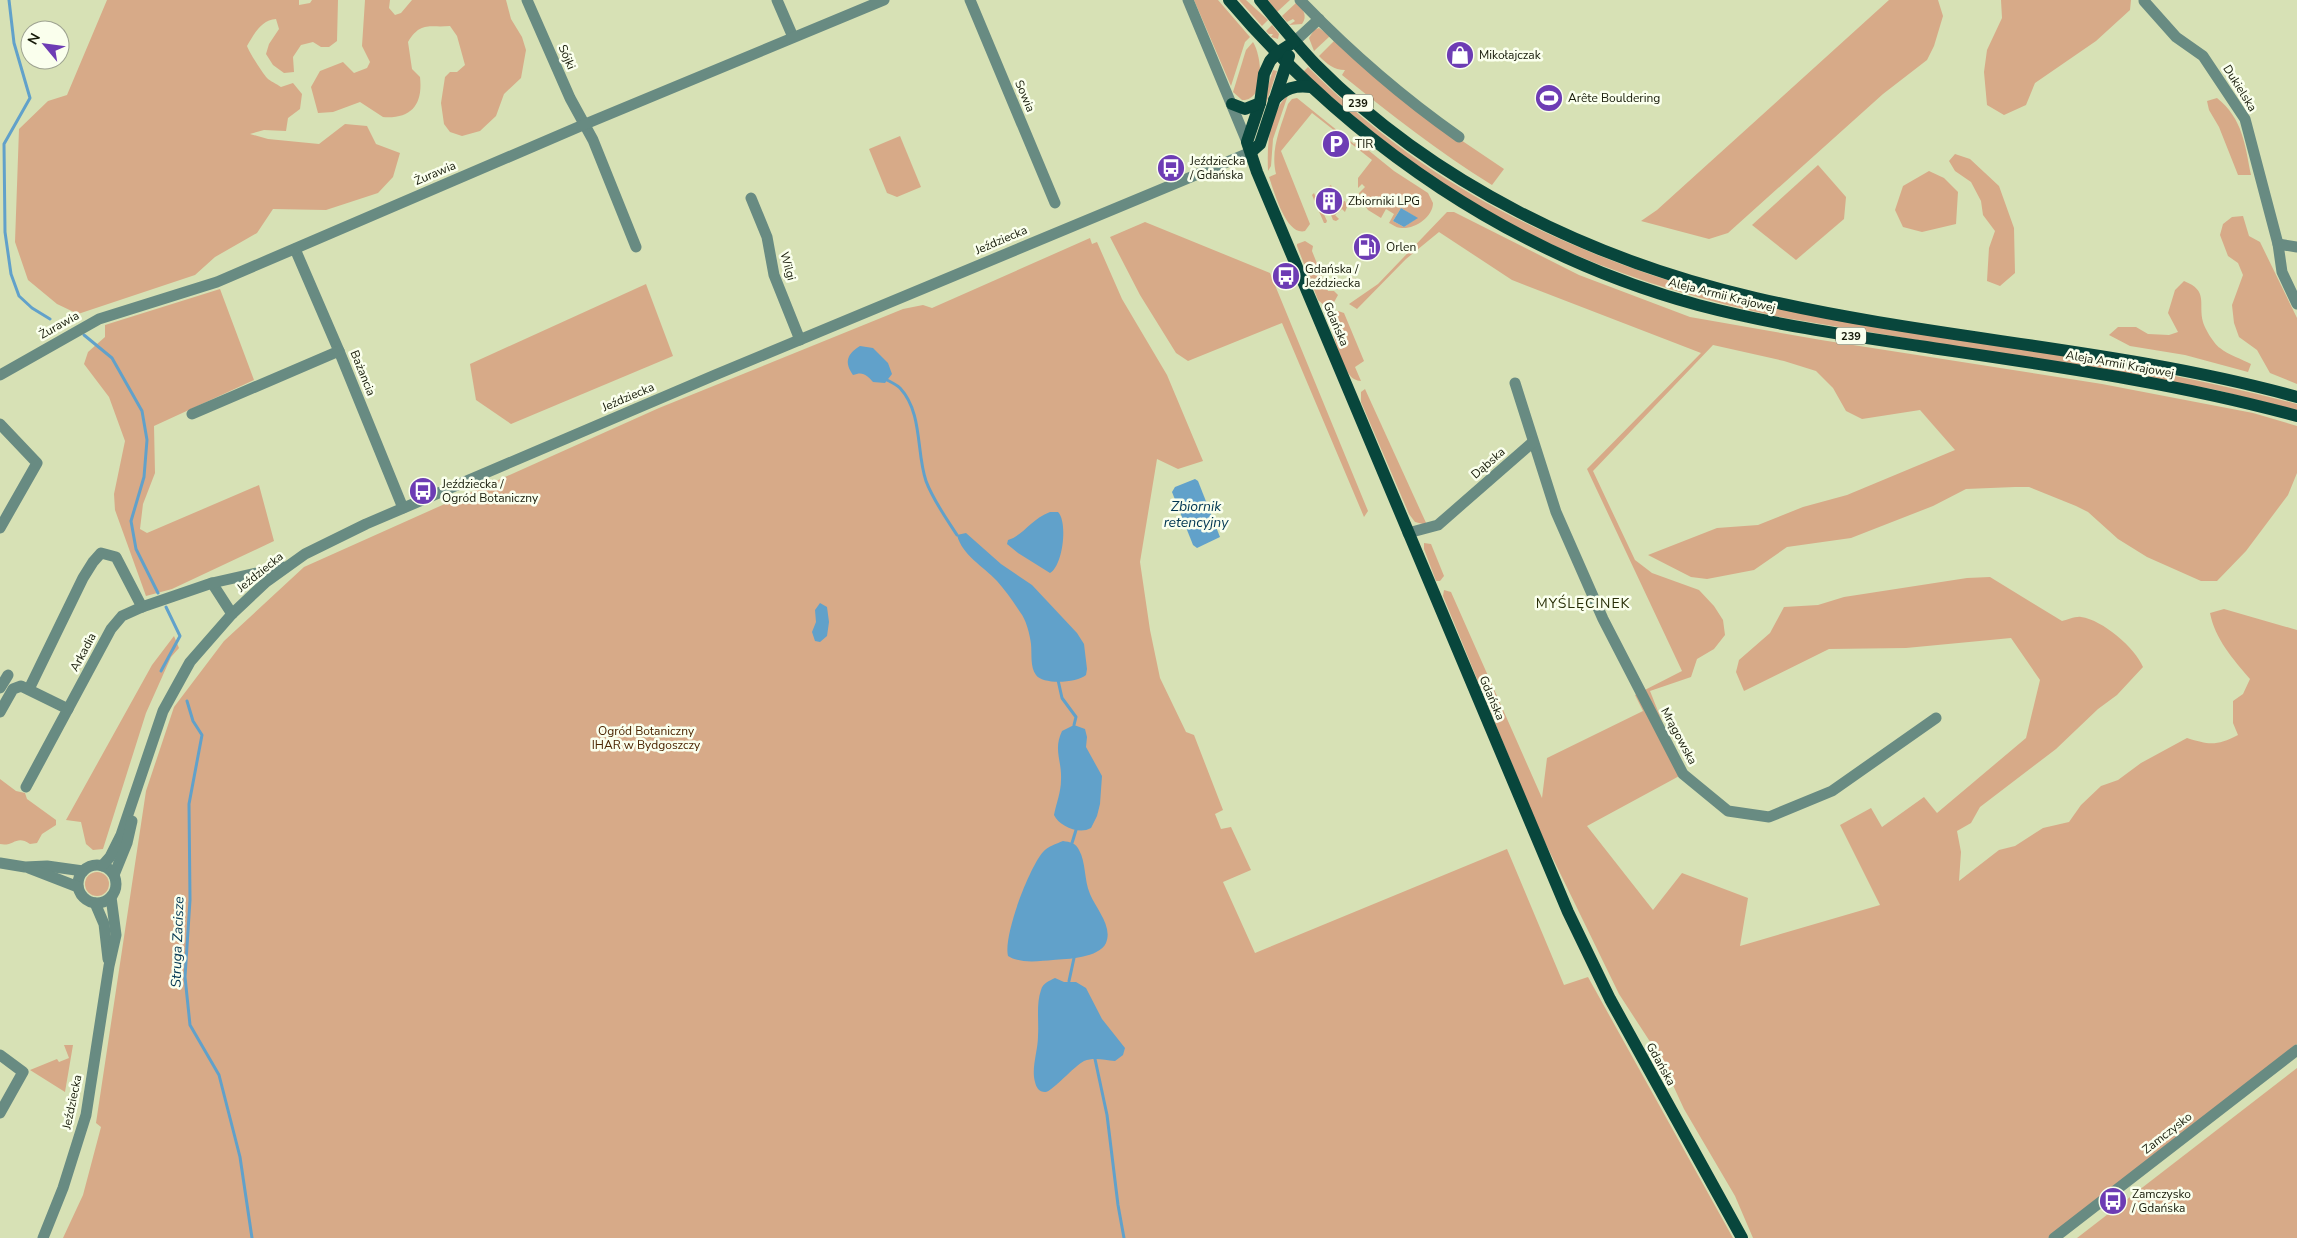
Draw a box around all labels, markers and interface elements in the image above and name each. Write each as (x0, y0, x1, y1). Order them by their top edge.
north arrow (20, 20, 70, 70)
text: N (23, 30, 45, 48)
shop icon: Mikołajczak (1445, 40, 1475, 70)
street label: Sójki (555, 42, 579, 72)
place label: Mikołajczak (1479, 47, 1542, 63)
street label: Dukielska (2219, 62, 2261, 114)
street label: Sowia (1011, 78, 1039, 114)
sports icon: Arête Bouldering (1534, 83, 1564, 113)
place label: Arête Bouldering (1568, 90, 1660, 106)
road number: 239 (1343, 95, 1373, 112)
parking icon: TIR (1321, 129, 1351, 159)
place label: TIR (1355, 136, 1373, 152)
bus stop icon: Jeździecka / Gdańska (1156, 153, 1186, 183)
place label: Jeździecka / Gdańska (1189, 153, 1245, 183)
street label: Żurawia (412, 157, 458, 189)
building icon: Zbiorniki LPG (1314, 186, 1344, 216)
place label: Zbiorniki LPG (1348, 193, 1420, 209)
street label: Jeździecka (972, 222, 1030, 259)
fuel station icon: Orlen (1352, 232, 1382, 262)
place label: Orlen (1386, 239, 1416, 255)
street label: Wilgi (776, 250, 800, 282)
bus stop icon: Gdańska / Jeździecka (1271, 261, 1301, 291)
place label: Gdańska / Jeździecka (1304, 261, 1360, 291)
street label: Aleja Armii Krajowej (1667, 274, 1777, 316)
street label: Gdańska (1319, 299, 1353, 349)
street label: Żurawia (36, 307, 82, 343)
road number: 239 (1836, 328, 1866, 344)
street label: Aleja Armii Krajowej (2065, 347, 2176, 381)
street label: Bażancia (347, 348, 379, 398)
street label: Jeździecka (599, 379, 657, 416)
street label: Dąbska (1468, 444, 1508, 482)
bus stop icon: Jeździecka / Ogród Botaniczny (408, 476, 438, 506)
place label: Jeździecka / Ogród Botaniczny (441, 476, 539, 506)
water label: Zbiornik retencyjny (1164, 497, 1229, 532)
street label: Jeździecka (233, 548, 287, 596)
district label: MYŚLĘCINEK (1536, 594, 1630, 613)
street label: Arkadia (66, 630, 100, 674)
street label: Gdańska (1475, 673, 1509, 723)
street label: Mrągowska (1657, 705, 1701, 767)
park label: Ogród Botaniczny IHAR w Bydgoszczy (592, 723, 701, 753)
water label: Struga Zacisze (166, 896, 189, 988)
street label: Gdańska (1643, 1040, 1679, 1088)
street label: Jeździecka (58, 1073, 86, 1132)
street label: Zamczysko (2139, 1108, 2195, 1157)
bus stop icon: Zamczysko / Gdańska (2098, 1186, 2128, 1216)
place label: Zamczysko / Gdańska (2131, 1186, 2191, 1216)

